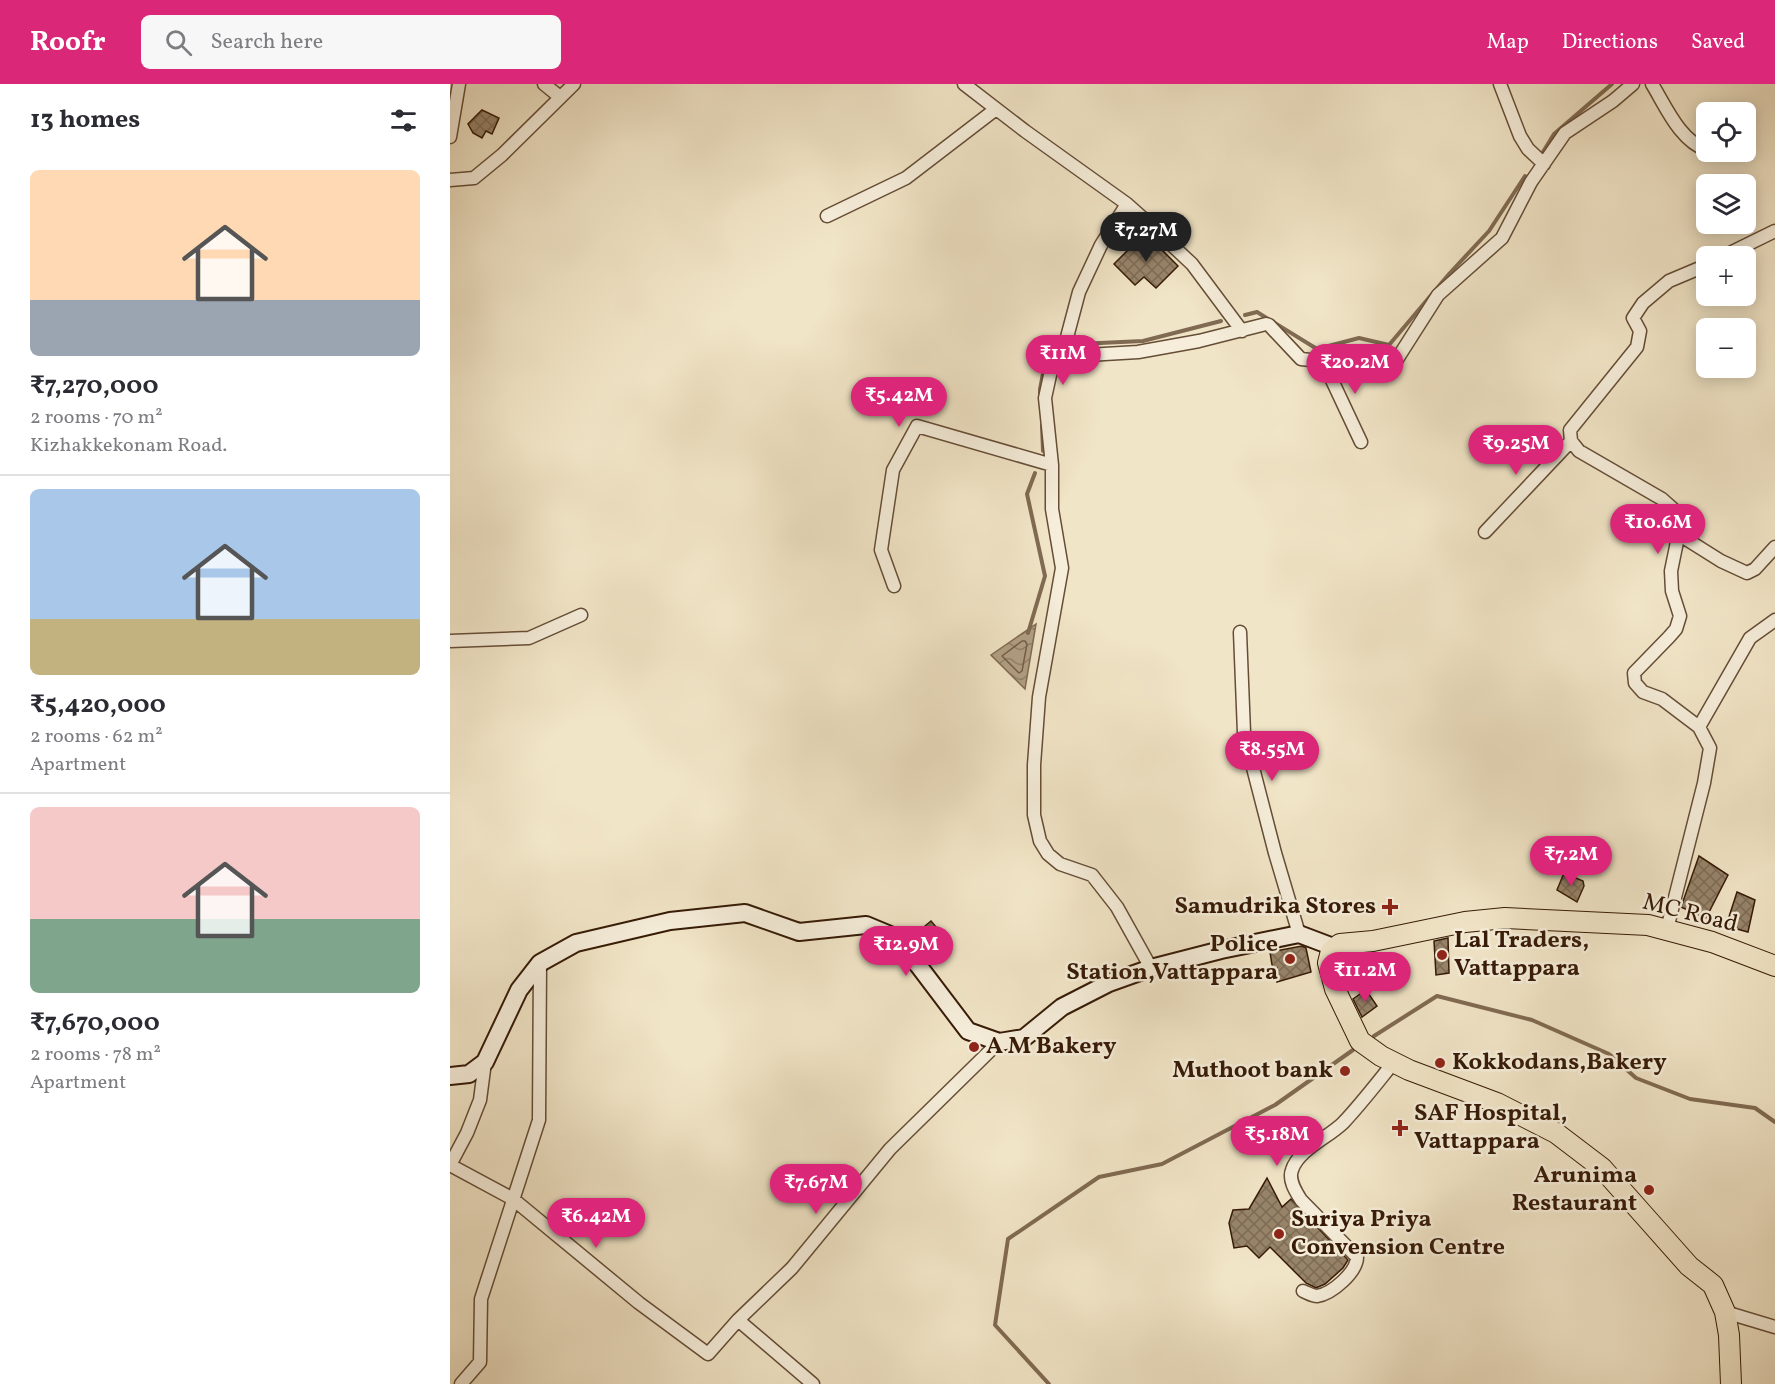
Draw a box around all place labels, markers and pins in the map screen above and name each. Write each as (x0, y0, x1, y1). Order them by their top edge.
pin: ₹7.27M (1097, 212, 1195, 263)
pin: ₹11M (1027, 335, 1099, 386)
pin: ₹20.2M (1306, 344, 1404, 395)
pin: ₹5.42M (850, 377, 948, 428)
pin: ₹9.25M (1467, 425, 1565, 476)
pin: ₹10.6M (1609, 504, 1707, 555)
pin: ₹8.55M (1223, 731, 1321, 782)
pin: ₹7.2M (1529, 836, 1613, 887)
place label: Samudrika Stores (1174, 890, 1376, 924)
marker: Samudrika Stores (1381, 898, 1399, 916)
place label: Lal Traders, Vattappara (1454, 924, 1589, 986)
pin: ₹12.9M (857, 926, 955, 977)
place label: Police Station,Vattappara (1066, 928, 1278, 990)
marker: Lal Traders, Vattappara (1435, 948, 1449, 962)
marker: Police Station,Vattappara (1283, 952, 1297, 966)
pin: ₹11.2M (1316, 952, 1414, 1003)
place label: A M Bakery (986, 1030, 1117, 1064)
marker: A M Bakery (967, 1040, 981, 1054)
place label: Kokkodans,Bakery (1452, 1046, 1667, 1080)
place label: Muthoot bank (1172, 1054, 1333, 1088)
marker: Kokkodans,Bakery (1433, 1056, 1447, 1070)
marker: Muthoot bank (1338, 1064, 1352, 1078)
place label: SAF Hospital, Vattappara (1414, 1097, 1567, 1159)
pin: ₹5.18M (1228, 1116, 1326, 1167)
marker: SAF Hospital, Vattappara (1391, 1119, 1409, 1137)
place label: Arunima Restaurant (1512, 1159, 1637, 1221)
pin: ₹7.67M (767, 1164, 865, 1215)
marker: Arunima Restaurant (1642, 1183, 1656, 1197)
pin: ₹6.42M (547, 1198, 645, 1249)
place label: Suriya Priya Convension Centre (1291, 1203, 1505, 1265)
marker: Suriya Priya Convension Centre (1272, 1227, 1286, 1241)

